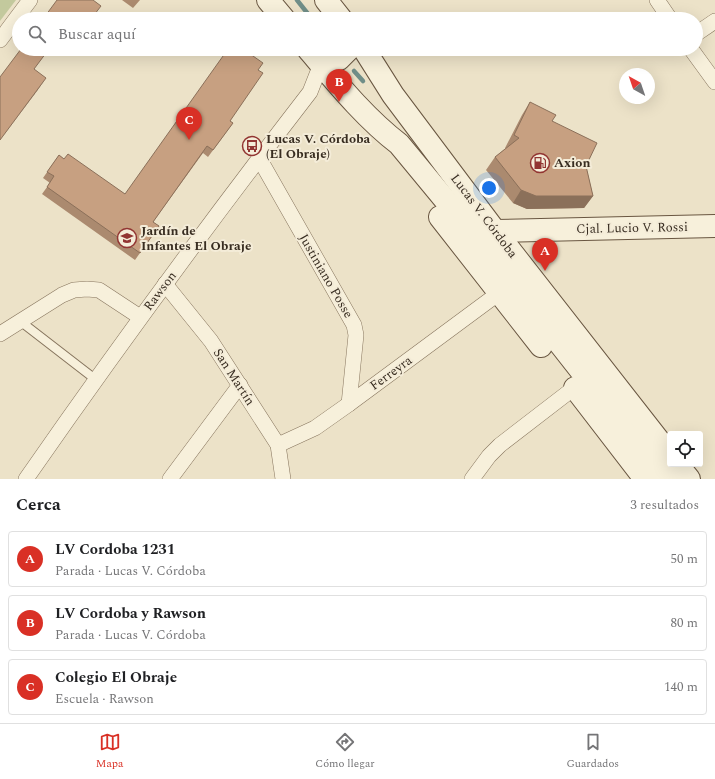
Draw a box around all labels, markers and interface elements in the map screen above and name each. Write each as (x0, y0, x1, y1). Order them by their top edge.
search box (12, 12, 703, 56)
icon: search (26, 23, 48, 45)
text: Buscar aquí (58, 23, 136, 46)
north arrow (619, 68, 655, 104)
pin: B (326, 69, 352, 102)
pin: C (176, 107, 202, 140)
place label: Lucas V. Córdoba (El Obraje) (266, 129, 371, 164)
bus stop icon: Lucas V. Córdoba (El Obraje) (241, 135, 263, 157)
fuel station icon: Axion (529, 152, 551, 174)
place label: Axion (554, 153, 591, 173)
street label: Lucas V. Córdoba (446, 170, 523, 263)
your location (479, 178, 499, 198)
street label: Cjal. Lucio V. Rossi (576, 217, 688, 239)
place label: Jardín de Infantes El Obraje (141, 221, 251, 256)
school or university icon: Jardín de Infantes El Obraje (116, 227, 138, 249)
street label: Justiniano Posse (294, 230, 358, 322)
pin: A (532, 238, 558, 271)
street label: Rawson (138, 267, 182, 315)
street label: San Martín (208, 344, 260, 410)
street label: Ferreyra (366, 350, 417, 395)
map controls (667, 431, 703, 467)
button: locate (667, 431, 703, 467)
text: Cerca (16, 492, 61, 518)
text: 3 resultados (630, 495, 699, 515)
text: LV Cordoba 1231 (55, 538, 175, 561)
text: A (25, 549, 35, 569)
text: 50 m (671, 549, 698, 569)
text: Parada · Lucas V. Córdoba (55, 561, 206, 581)
text: LV Cordoba y Rawson (55, 602, 206, 625)
text: B (25, 613, 35, 633)
text: 80 m (671, 613, 698, 633)
text: Parada · Lucas V. Córdoba (55, 625, 206, 645)
text: Colegio El Obraje (55, 666, 177, 689)
text: C (25, 677, 35, 697)
text: 140 m (664, 677, 698, 697)
text: Escuela · Rawson (55, 689, 154, 709)
tab: Mapa (96, 731, 123, 772)
tab: Cómo llegar (315, 731, 375, 772)
tab: Guardados (566, 731, 619, 772)

